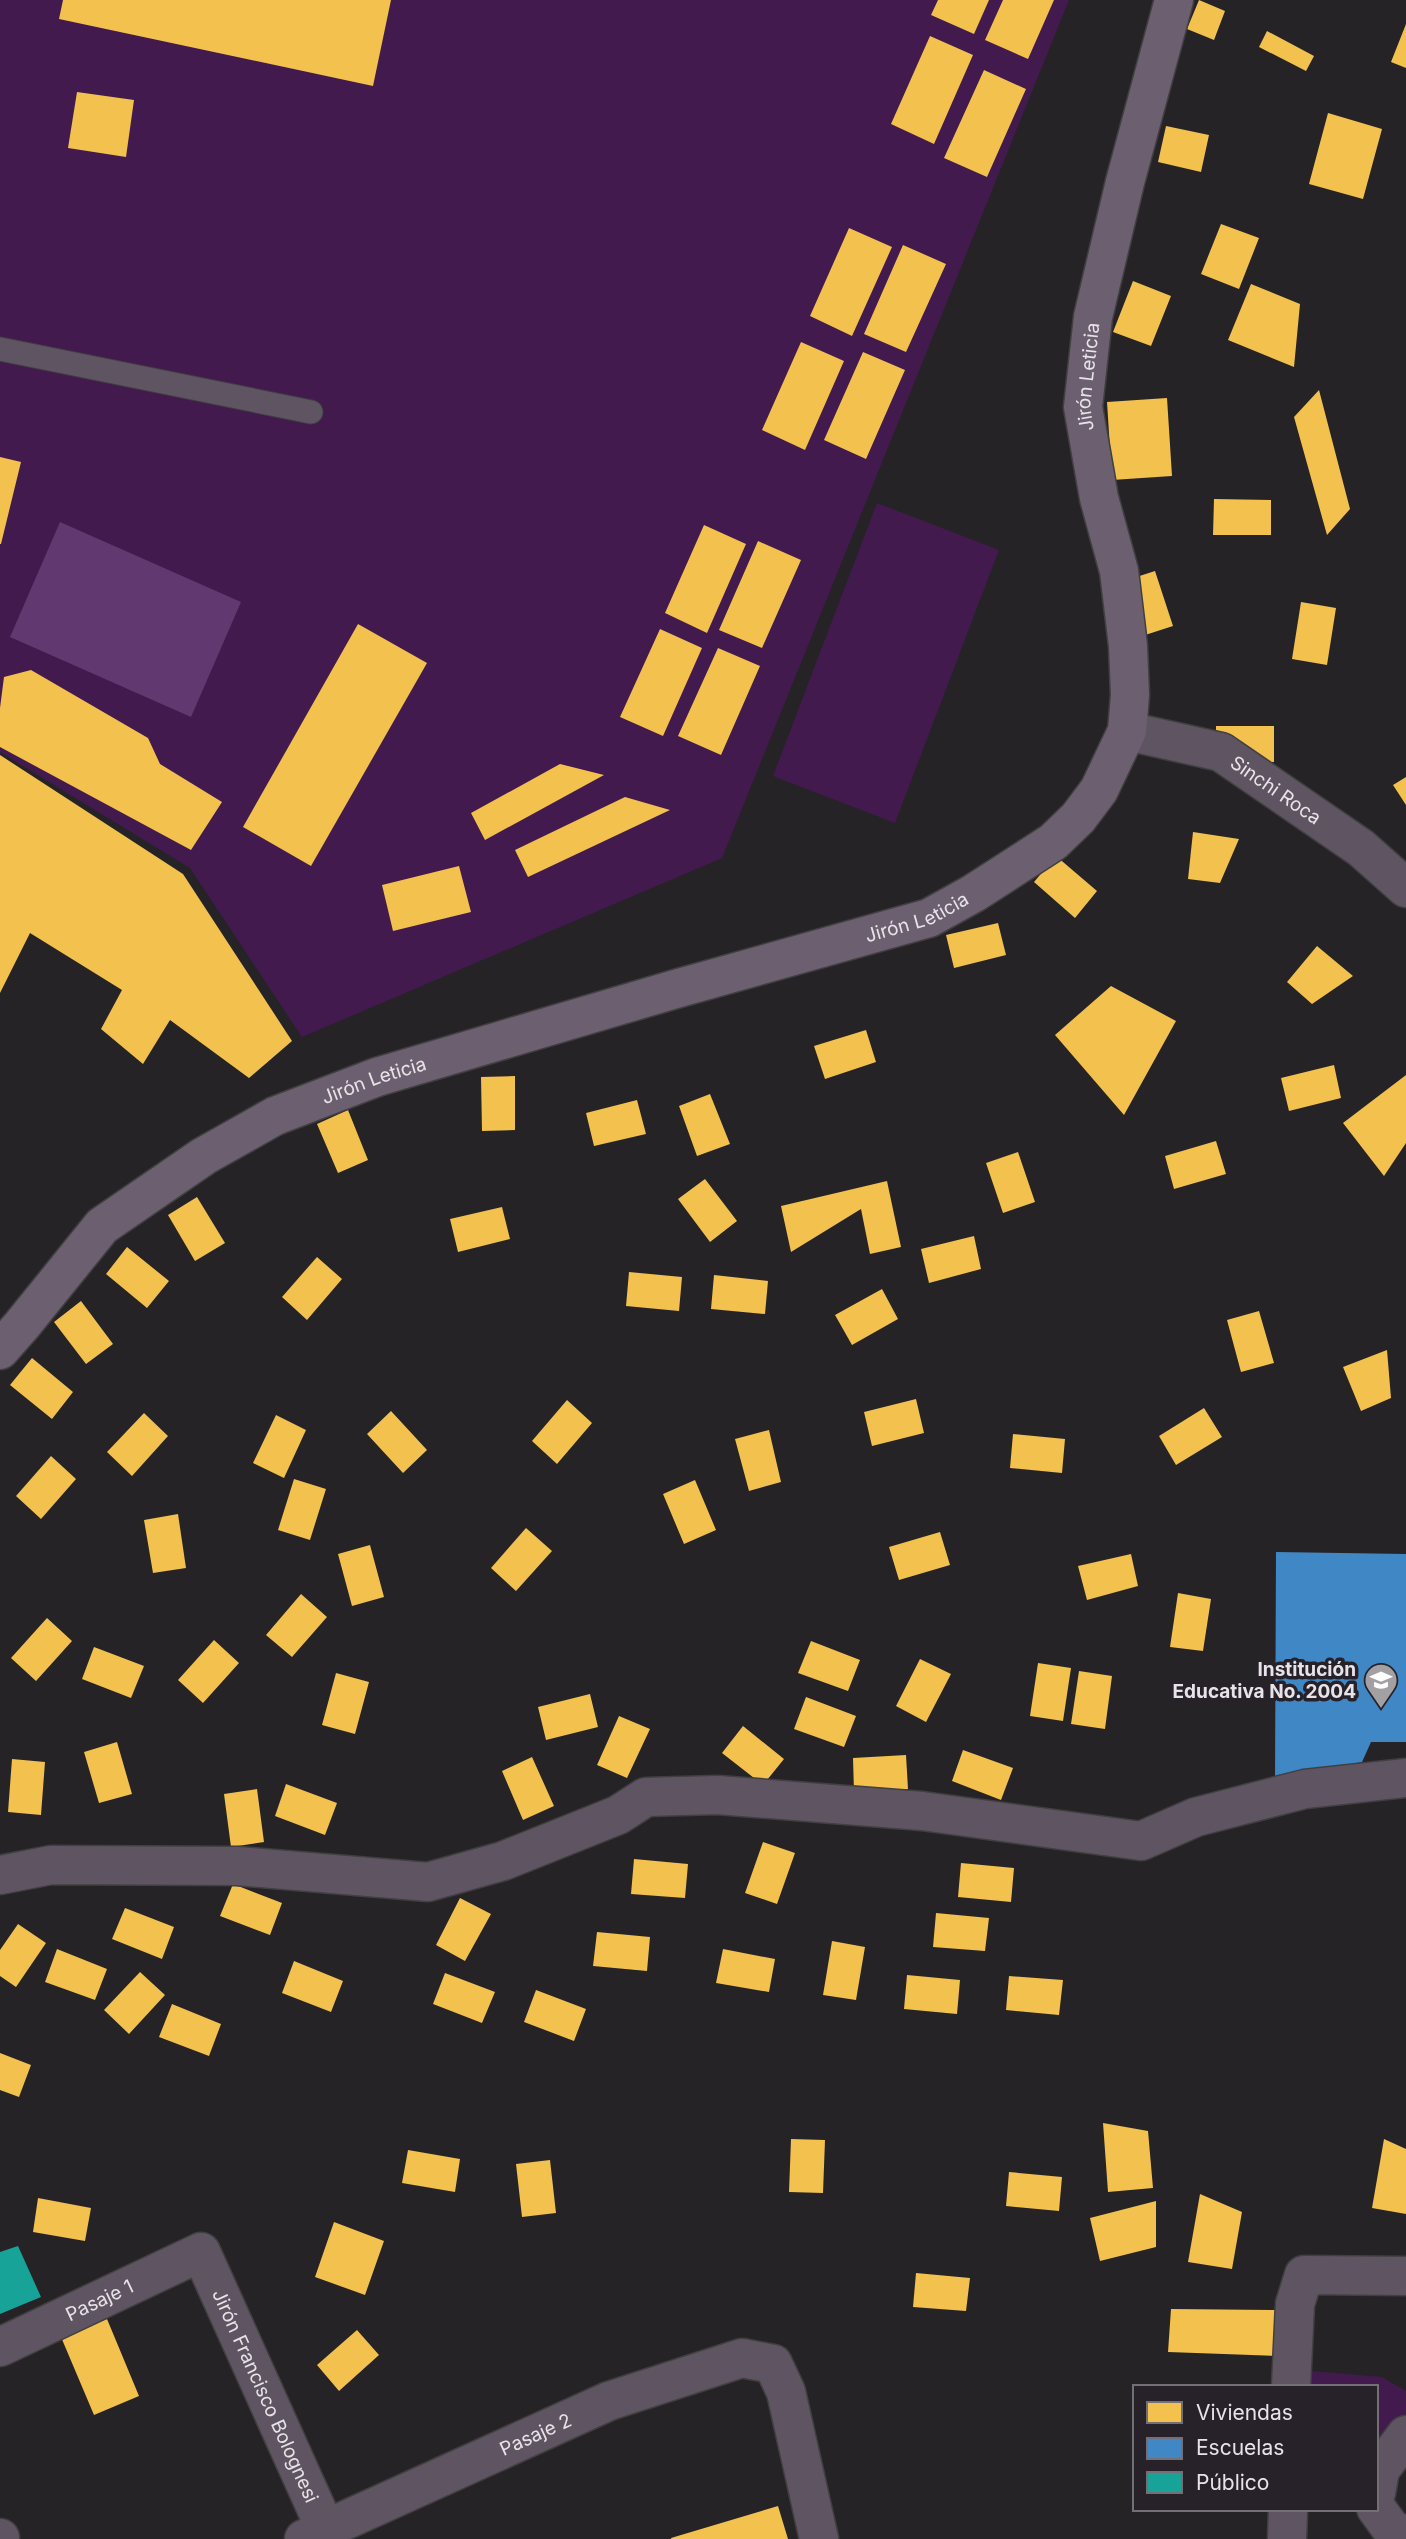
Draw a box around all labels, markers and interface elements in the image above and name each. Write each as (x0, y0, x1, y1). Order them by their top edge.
street label: Jirón Leticia (1071, 321, 1104, 433)
street label: Sinchi Roca (1226, 750, 1326, 829)
street label: Jirón Leticia (862, 887, 972, 947)
street label: Jirón Leticia (318, 1052, 429, 1109)
place label: Institución Educativa No. 2004 (1173, 1658, 1356, 1703)
school or university icon: Institución Educativa No. 2004 (1362, 1661, 1400, 1710)
street label: Pasaje 1 (62, 2274, 137, 2326)
street label: Jirón Francisco Bolognesi (208, 2285, 324, 2506)
legend (1133, 2385, 1378, 2511)
text: Viviendas (1196, 2400, 1293, 2425)
street label: Pasaje 2 (496, 2408, 575, 2460)
text: Escuelas (1196, 2435, 1284, 2460)
text: Público (1196, 2470, 1269, 2495)

